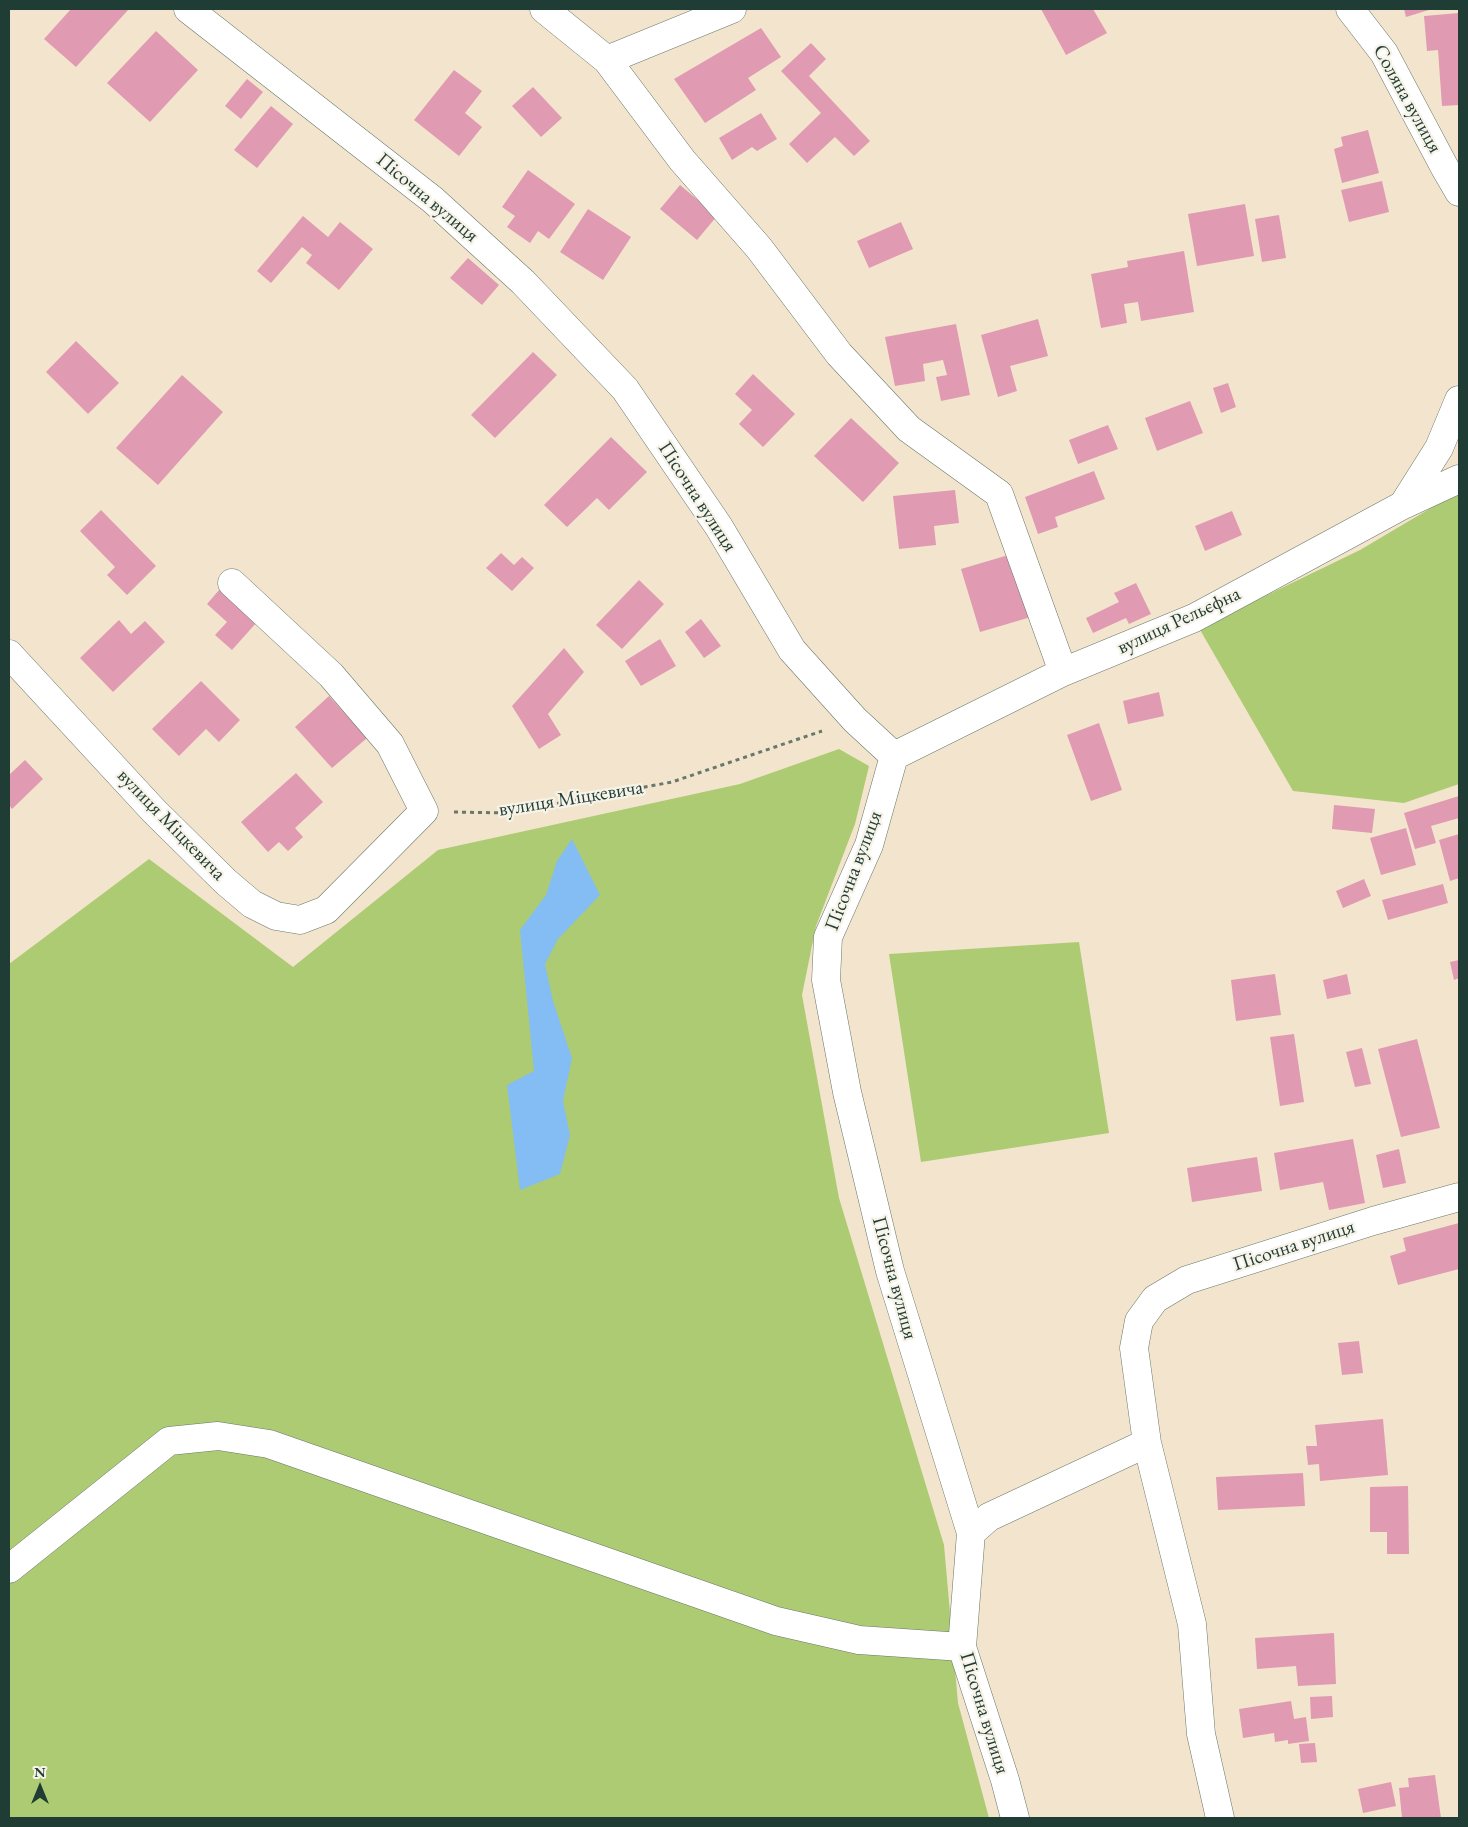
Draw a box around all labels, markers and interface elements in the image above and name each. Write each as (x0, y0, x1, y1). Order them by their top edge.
street label: Соляна вулиця (1367, 41, 1447, 157)
street label: Пісочна вулиця (371, 148, 483, 248)
street label: Пісочна вулиця (653, 438, 741, 556)
street label: вулиця Рельєфна (1114, 582, 1244, 660)
street label: вулиця Міцкевича (112, 764, 230, 886)
street label: вулиця Міцкевича (497, 776, 645, 822)
street label: Пісочна вулиця (820, 808, 888, 934)
street label: Пісочна вулиця (866, 1214, 922, 1342)
street label: Пісочна вулиця (1230, 1215, 1358, 1277)
street label: Пісочна вулиця (954, 1649, 1014, 1777)
north arrow (15, 1762, 65, 1812)
text: N (34, 1763, 46, 1781)

